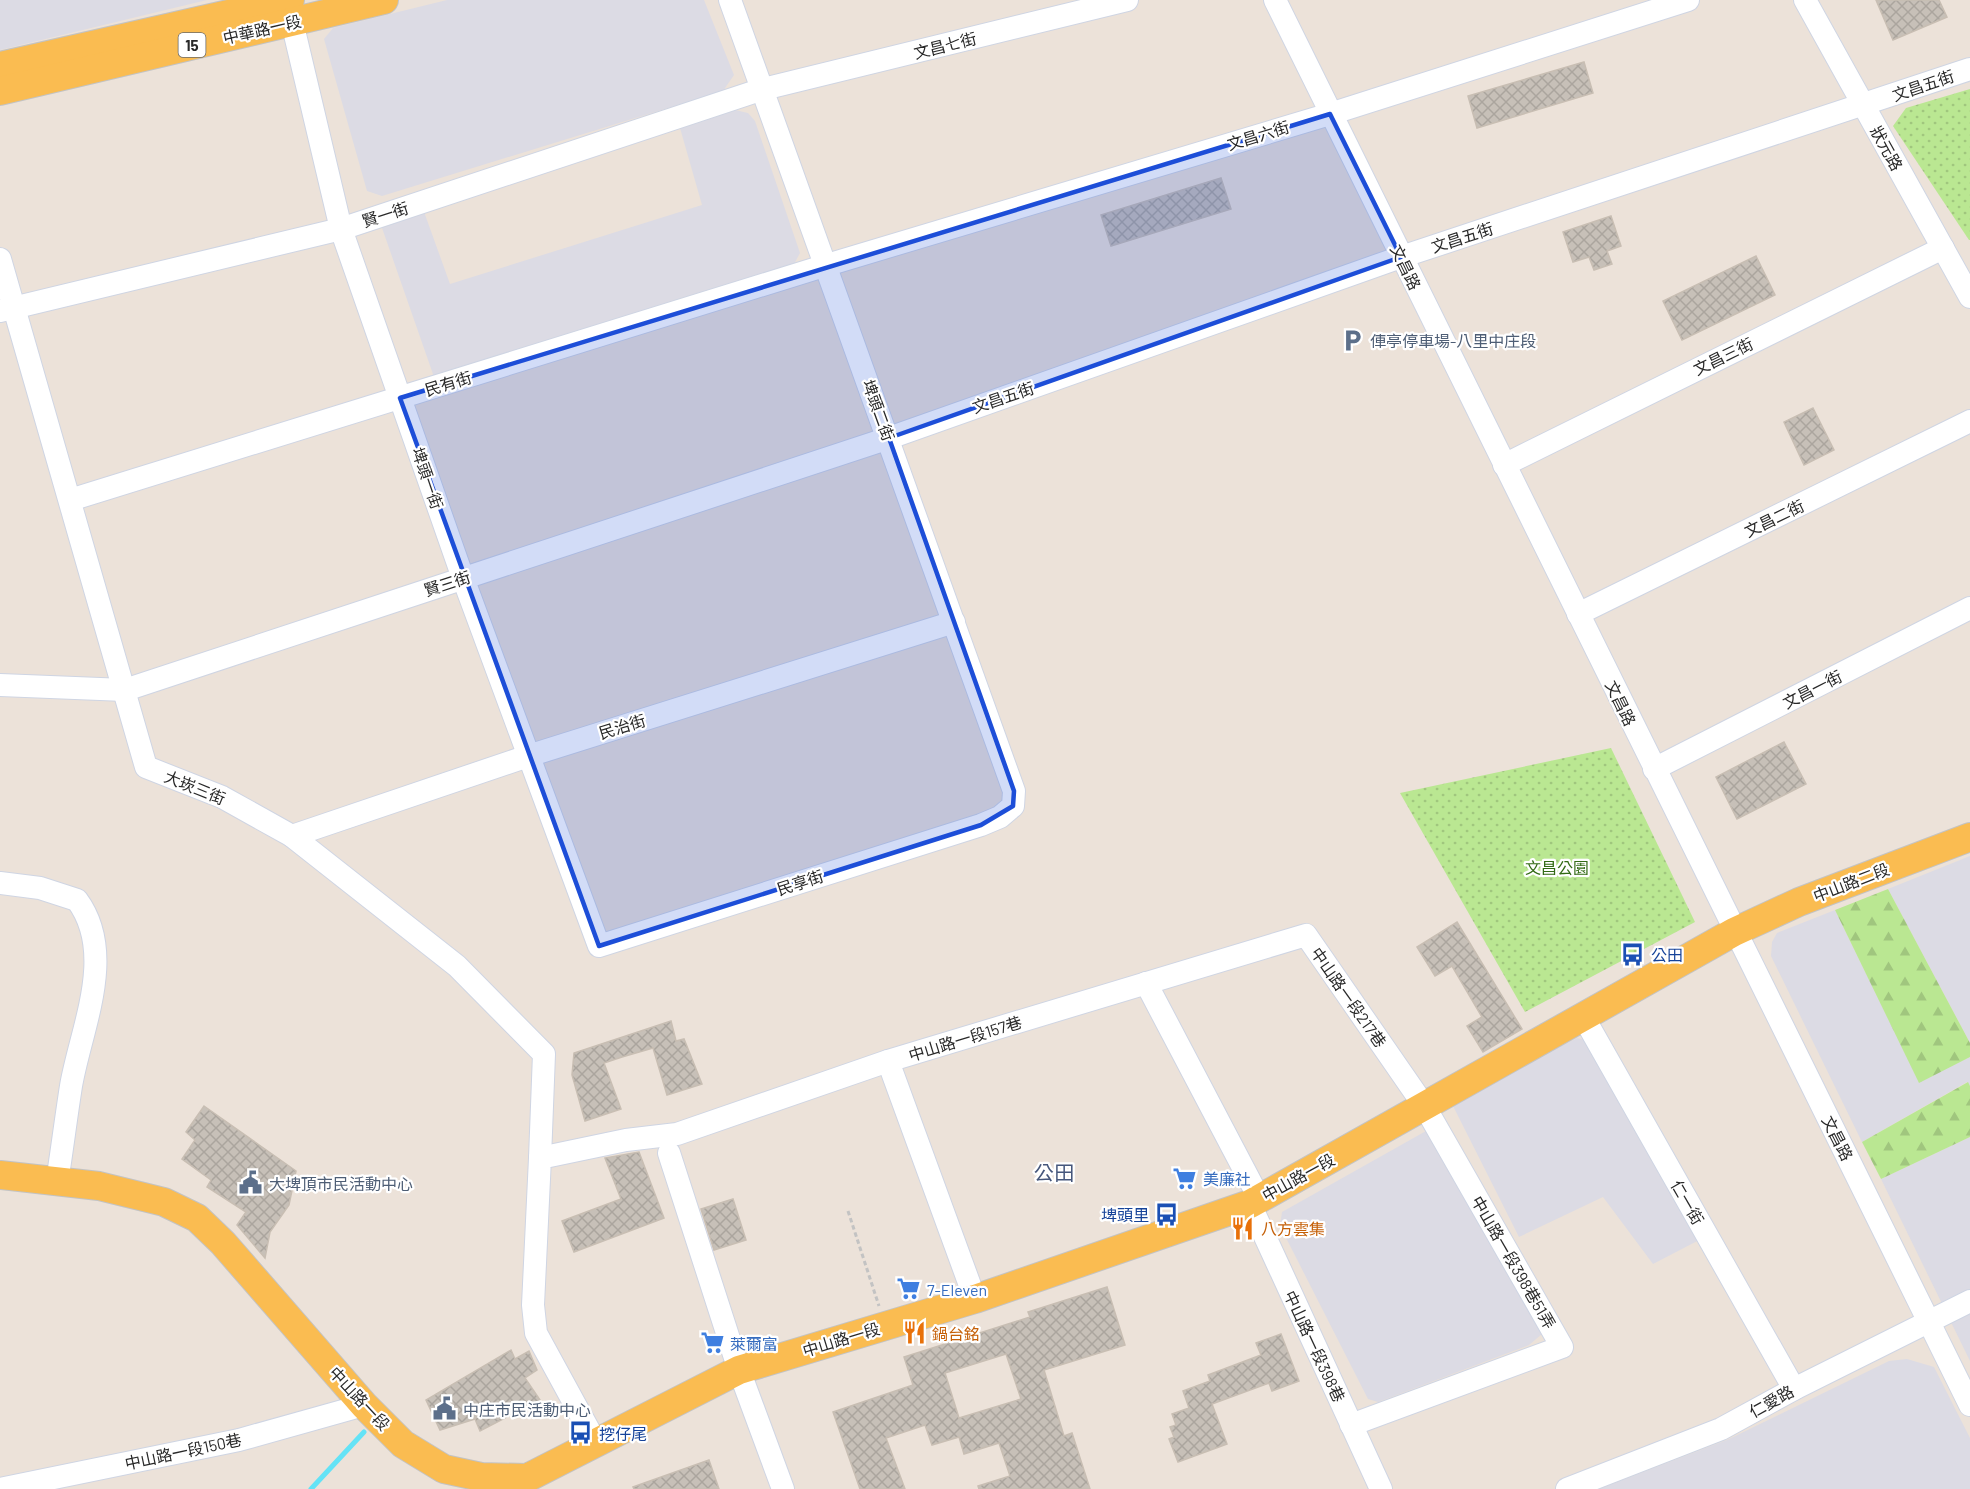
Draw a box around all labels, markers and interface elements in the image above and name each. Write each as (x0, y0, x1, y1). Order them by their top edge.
street label: 中華路一段 (221, 11, 303, 47)
street label: 文昌七街 (912, 28, 978, 62)
road number: 15 (178, 33, 206, 57)
street label: 文昌五街 (1890, 66, 1956, 104)
street label: 文昌六街 (1225, 117, 1291, 153)
street label: 狀元路 (1867, 122, 1907, 174)
street label: 賢一街 (359, 198, 411, 230)
street label: 文昌五街 (1429, 218, 1495, 256)
street label: 文昌路 (1387, 241, 1425, 293)
parking icon: 俥亭停車場-八里中庄段 (1339, 327, 1365, 353)
place label: 俥亭停車場-八里中庄段 (1370, 331, 1536, 350)
street label: 文昌三街 (1690, 333, 1756, 379)
street label: 民有街 (422, 367, 474, 399)
street label: 埤頭二街 (859, 377, 899, 443)
street label: 文昌五街 (970, 378, 1036, 416)
street label: 埤頭一街 (409, 445, 447, 511)
street label: 文昌二街 (1741, 495, 1807, 541)
street label: 賢三街 (421, 567, 473, 599)
street label: 文昌一街 (1779, 666, 1845, 712)
street label: 文昌路 (1602, 677, 1640, 729)
street label: 民治街 (596, 710, 648, 742)
street label: 大崁三街 (162, 766, 228, 808)
park label: 文昌公園 (1525, 858, 1589, 877)
street label: 中山路二段 (1810, 859, 1892, 905)
street label: 民享街 (774, 866, 826, 898)
bus stop icon: 公田 (1620, 941, 1646, 967)
street label: 中山路一段217巷 (1308, 943, 1390, 1051)
place label: 公田 (1651, 945, 1683, 964)
street label: 中山路一段157巷 (906, 1012, 1024, 1064)
street label: 文昌路 (1819, 1112, 1857, 1164)
street label: 中山路一段 (1258, 1149, 1338, 1205)
district label: 公田 (1034, 1160, 1074, 1184)
supermarket icon: 美廉社 (1172, 1165, 1198, 1191)
place label: 美廉社 (1203, 1169, 1251, 1188)
public building icon: 大埤頂市民活動中心 (238, 1170, 264, 1196)
place label: 大埤頂市民活動中心 (269, 1174, 413, 1193)
street label: 仁一街 (1668, 1176, 1708, 1228)
street label: 中山路一段398巷51弄 (1468, 1192, 1560, 1332)
bus stop icon: 埤頭里 (1154, 1201, 1180, 1227)
place label: 埤頭里 (1101, 1205, 1149, 1224)
restaurant icon: 八方雲集 (1230, 1215, 1256, 1241)
place label: 八方雲集 (1261, 1219, 1325, 1238)
supermarket icon: 7-Eleven (896, 1276, 922, 1302)
place label: 7-Eleven (927, 1280, 987, 1299)
street label: 中山路一段398巷 (1281, 1287, 1349, 1405)
street label: 中山路一段 (800, 1318, 882, 1360)
restaurant icon: 鍋台銘 (901, 1320, 927, 1346)
place label: 鍋台銘 (932, 1324, 980, 1343)
supermarket icon: 萊爾富 (699, 1330, 725, 1356)
place label: 萊爾富 (730, 1334, 778, 1353)
street label: 中山路一段 (326, 1362, 394, 1434)
street label: 仁愛路 (1745, 1381, 1797, 1421)
public building icon: 中庄市民活動中心 (432, 1396, 458, 1422)
place label: 中庄市民活動中心 (463, 1400, 591, 1419)
bus stop icon: 挖仔尾 (568, 1420, 594, 1446)
place label: 挖仔尾 (599, 1424, 647, 1443)
street label: 中山路一段150巷 (123, 1429, 243, 1473)

